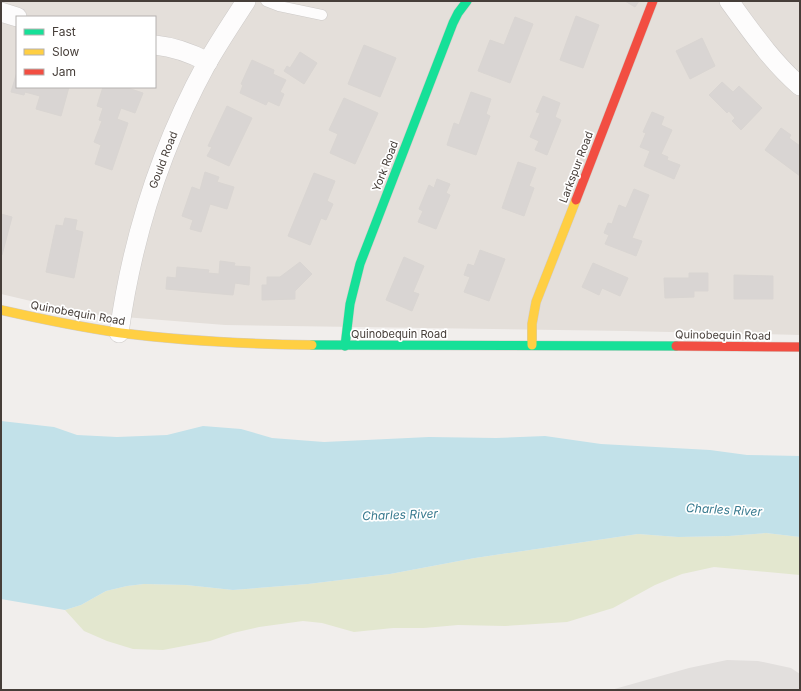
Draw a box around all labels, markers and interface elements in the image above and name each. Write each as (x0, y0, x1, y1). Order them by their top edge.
legend (16, 16, 156, 88)
text: Fast (52, 24, 76, 39)
text: Slow (52, 44, 80, 59)
text: Jam (52, 64, 76, 79)
street label: Gould Road (146, 129, 180, 191)
street label: Larkspur Road (556, 129, 596, 205)
street label: York Road (369, 139, 401, 193)
street label: Quinobequin Road (30, 298, 126, 328)
street label: Quinobequin Road (351, 327, 447, 341)
street label: Quinobequin Road (675, 327, 771, 343)
water label: Charles River (686, 500, 763, 519)
water label: Charles River (362, 506, 439, 523)

